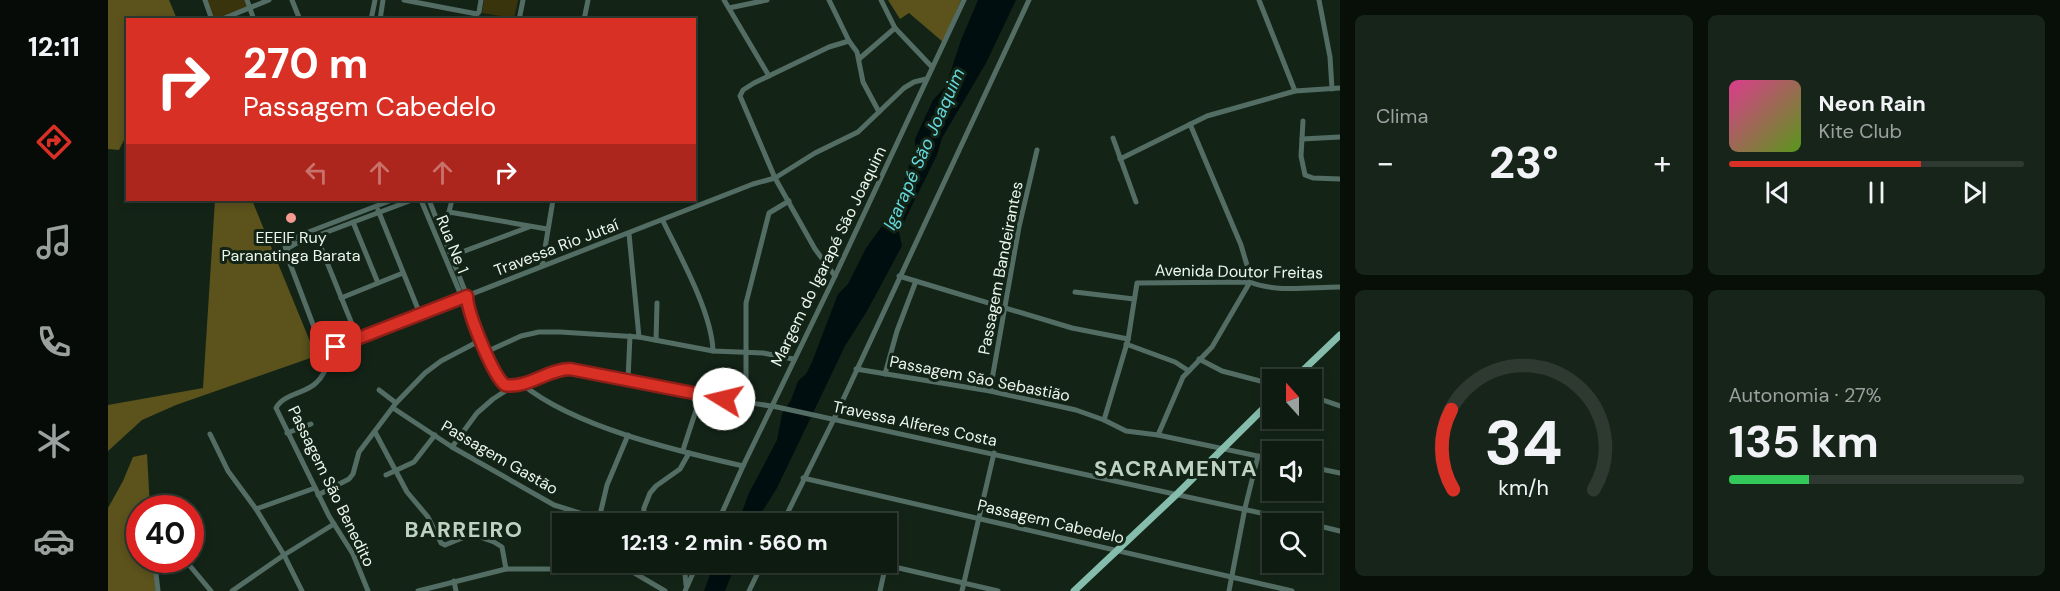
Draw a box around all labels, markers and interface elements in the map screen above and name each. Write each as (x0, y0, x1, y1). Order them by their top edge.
text: 12:11 (28, 29, 80, 64)
text: 270 m (243, 36, 368, 91)
icon: right (144, 42, 222, 120)
water label: Igarapé São Joaquim (877, 64, 971, 234)
text: Passagem Cabedelo (243, 89, 496, 124)
text: Neon Rain (1819, 89, 1926, 118)
text: Clima (1376, 103, 1428, 129)
text: Kite Club (1819, 118, 1902, 144)
icon: directions (33, 121, 75, 163)
text: 23° (1489, 133, 1558, 192)
text: − (1376, 141, 1394, 184)
text: + (1653, 141, 1672, 184)
street label: Margem do Igarapé São Joaquim (766, 143, 891, 370)
icon: left (300, 156, 333, 189)
icon: ahead (363, 156, 396, 189)
icon: ahead (426, 156, 459, 189)
icon: right (489, 156, 522, 189)
icon: previous (1761, 176, 1794, 209)
icon: pause (1860, 176, 1893, 209)
icon: next (1958, 176, 1991, 209)
street label: Passagem Bandeirantes (973, 180, 1028, 357)
marker: EEEIF Ruy Paranatinga Barata (284, 211, 298, 225)
street label: Rua Ne 1 (431, 212, 474, 276)
street label: Travessa Rio Jutaí (491, 214, 622, 281)
icon: music (33, 221, 75, 263)
place label: EEEIF Ruy Paranatinga Barata (222, 227, 360, 266)
street label: Avenida Doutor Freitas (1155, 260, 1323, 283)
icon: phone (33, 321, 75, 363)
pin (310, 321, 361, 372)
icon: arrive (319, 330, 352, 363)
street label: Passagem São Sebastião (888, 351, 1072, 406)
position arrow (692, 367, 756, 431)
north arrow (1262, 369, 1322, 429)
map controls (1262, 369, 1322, 573)
text: Autonomia · 27% (1729, 382, 1881, 408)
street label: Travessa Alferes Costa (831, 396, 999, 451)
street label: Passagem São Benedito (283, 402, 380, 570)
text: 34 (1485, 402, 1563, 483)
text: 135 km (1729, 412, 1879, 471)
street label: Passagem Gastão (438, 415, 562, 499)
icon: climate (33, 420, 75, 462)
button: sound (1262, 441, 1322, 501)
district label: SACRAMENTA (1094, 454, 1258, 483)
text: km/h (1498, 474, 1549, 502)
street label: Passagem Cabedelo (975, 494, 1126, 549)
speed limit sign: 40 (126, 495, 204, 573)
button: search (1262, 513, 1322, 573)
district label: BARREIRO (404, 515, 524, 544)
icon: car (33, 520, 75, 562)
text: 12:13 · 2 min · 560 m (621, 528, 828, 557)

